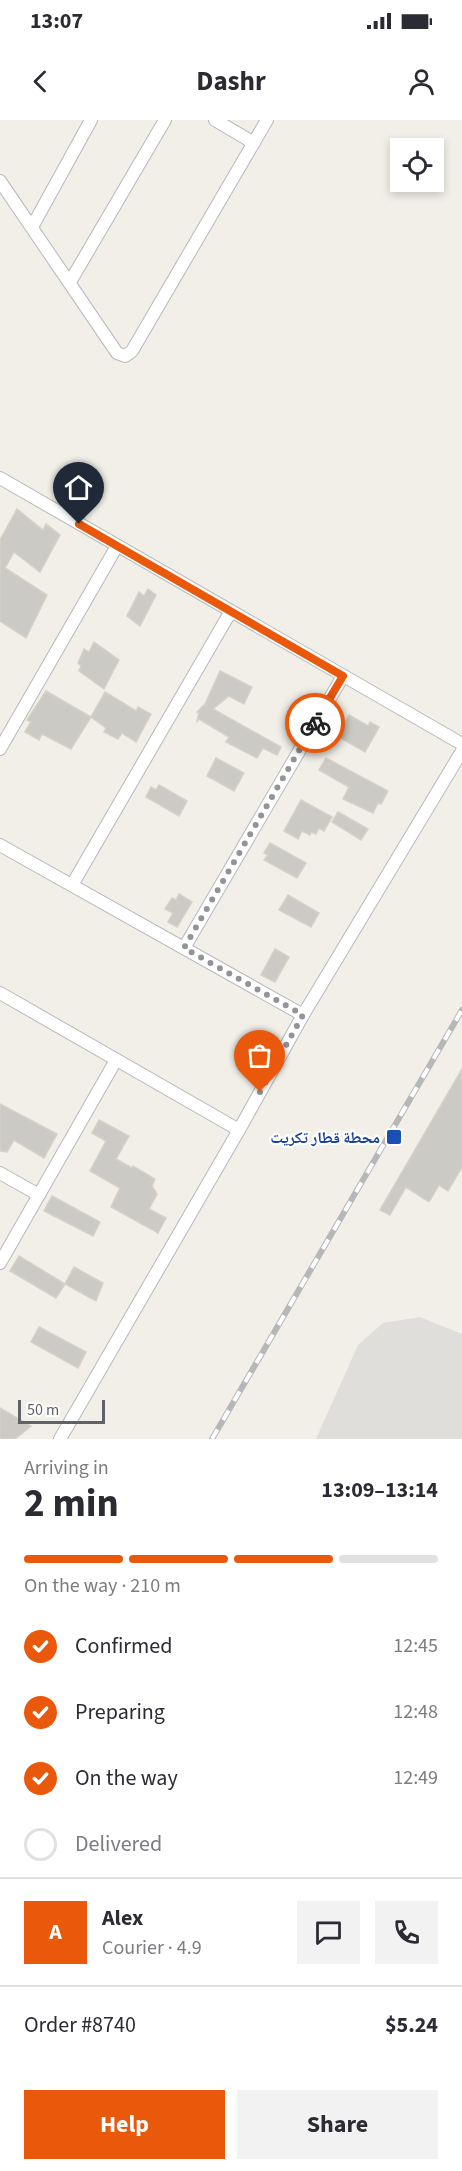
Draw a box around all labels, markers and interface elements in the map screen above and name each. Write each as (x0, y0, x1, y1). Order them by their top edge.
text: 13:07 (30, 5, 83, 37)
text: Dashr (196, 62, 266, 101)
icon: back (24, 65, 57, 98)
icon: person (405, 65, 438, 98)
map controls (390, 138, 444, 192)
button: locate (390, 138, 444, 192)
pin (53, 462, 104, 524)
icon: home (62, 471, 95, 504)
courier (285, 693, 345, 753)
icon: bike (299, 707, 332, 740)
pin (234, 1030, 285, 1092)
icon: bag (243, 1039, 276, 1072)
place label: محطة قطار تكريت (270, 1127, 380, 1149)
marker: محطة قطار تكريت (385, 1128, 403, 1146)
scale bar (18, 1397, 105, 1424)
text: 50 m (27, 1399, 59, 1421)
text: Arriving in (24, 1454, 109, 1482)
text: 13:09–13:14 (321, 1474, 438, 1506)
text: 2 min (24, 1476, 119, 1532)
text: On the way · 210 m (24, 1572, 181, 1600)
icon: check (24, 1630, 57, 1663)
text: Confirmed (75, 1630, 172, 1662)
text: 12:45 (393, 1632, 438, 1660)
icon: check (24, 1696, 57, 1729)
text: Preparing (75, 1696, 165, 1728)
text: 12:48 (393, 1698, 438, 1726)
icon: check (24, 1762, 57, 1795)
text: On the way (75, 1762, 178, 1794)
text: 12:49 (393, 1764, 438, 1792)
text: Delivered (75, 1828, 162, 1860)
button: chat (297, 1901, 360, 1964)
button: phone (375, 1901, 438, 1964)
text: Alex (102, 1902, 143, 1934)
text: A (49, 1916, 62, 1948)
text: Courier · 4.9 (102, 1934, 202, 1962)
text: Order #8740 (24, 2009, 136, 2041)
text: $5.24 (385, 2009, 438, 2041)
button: Help (24, 2090, 225, 2159)
button: Share (237, 2090, 438, 2159)

